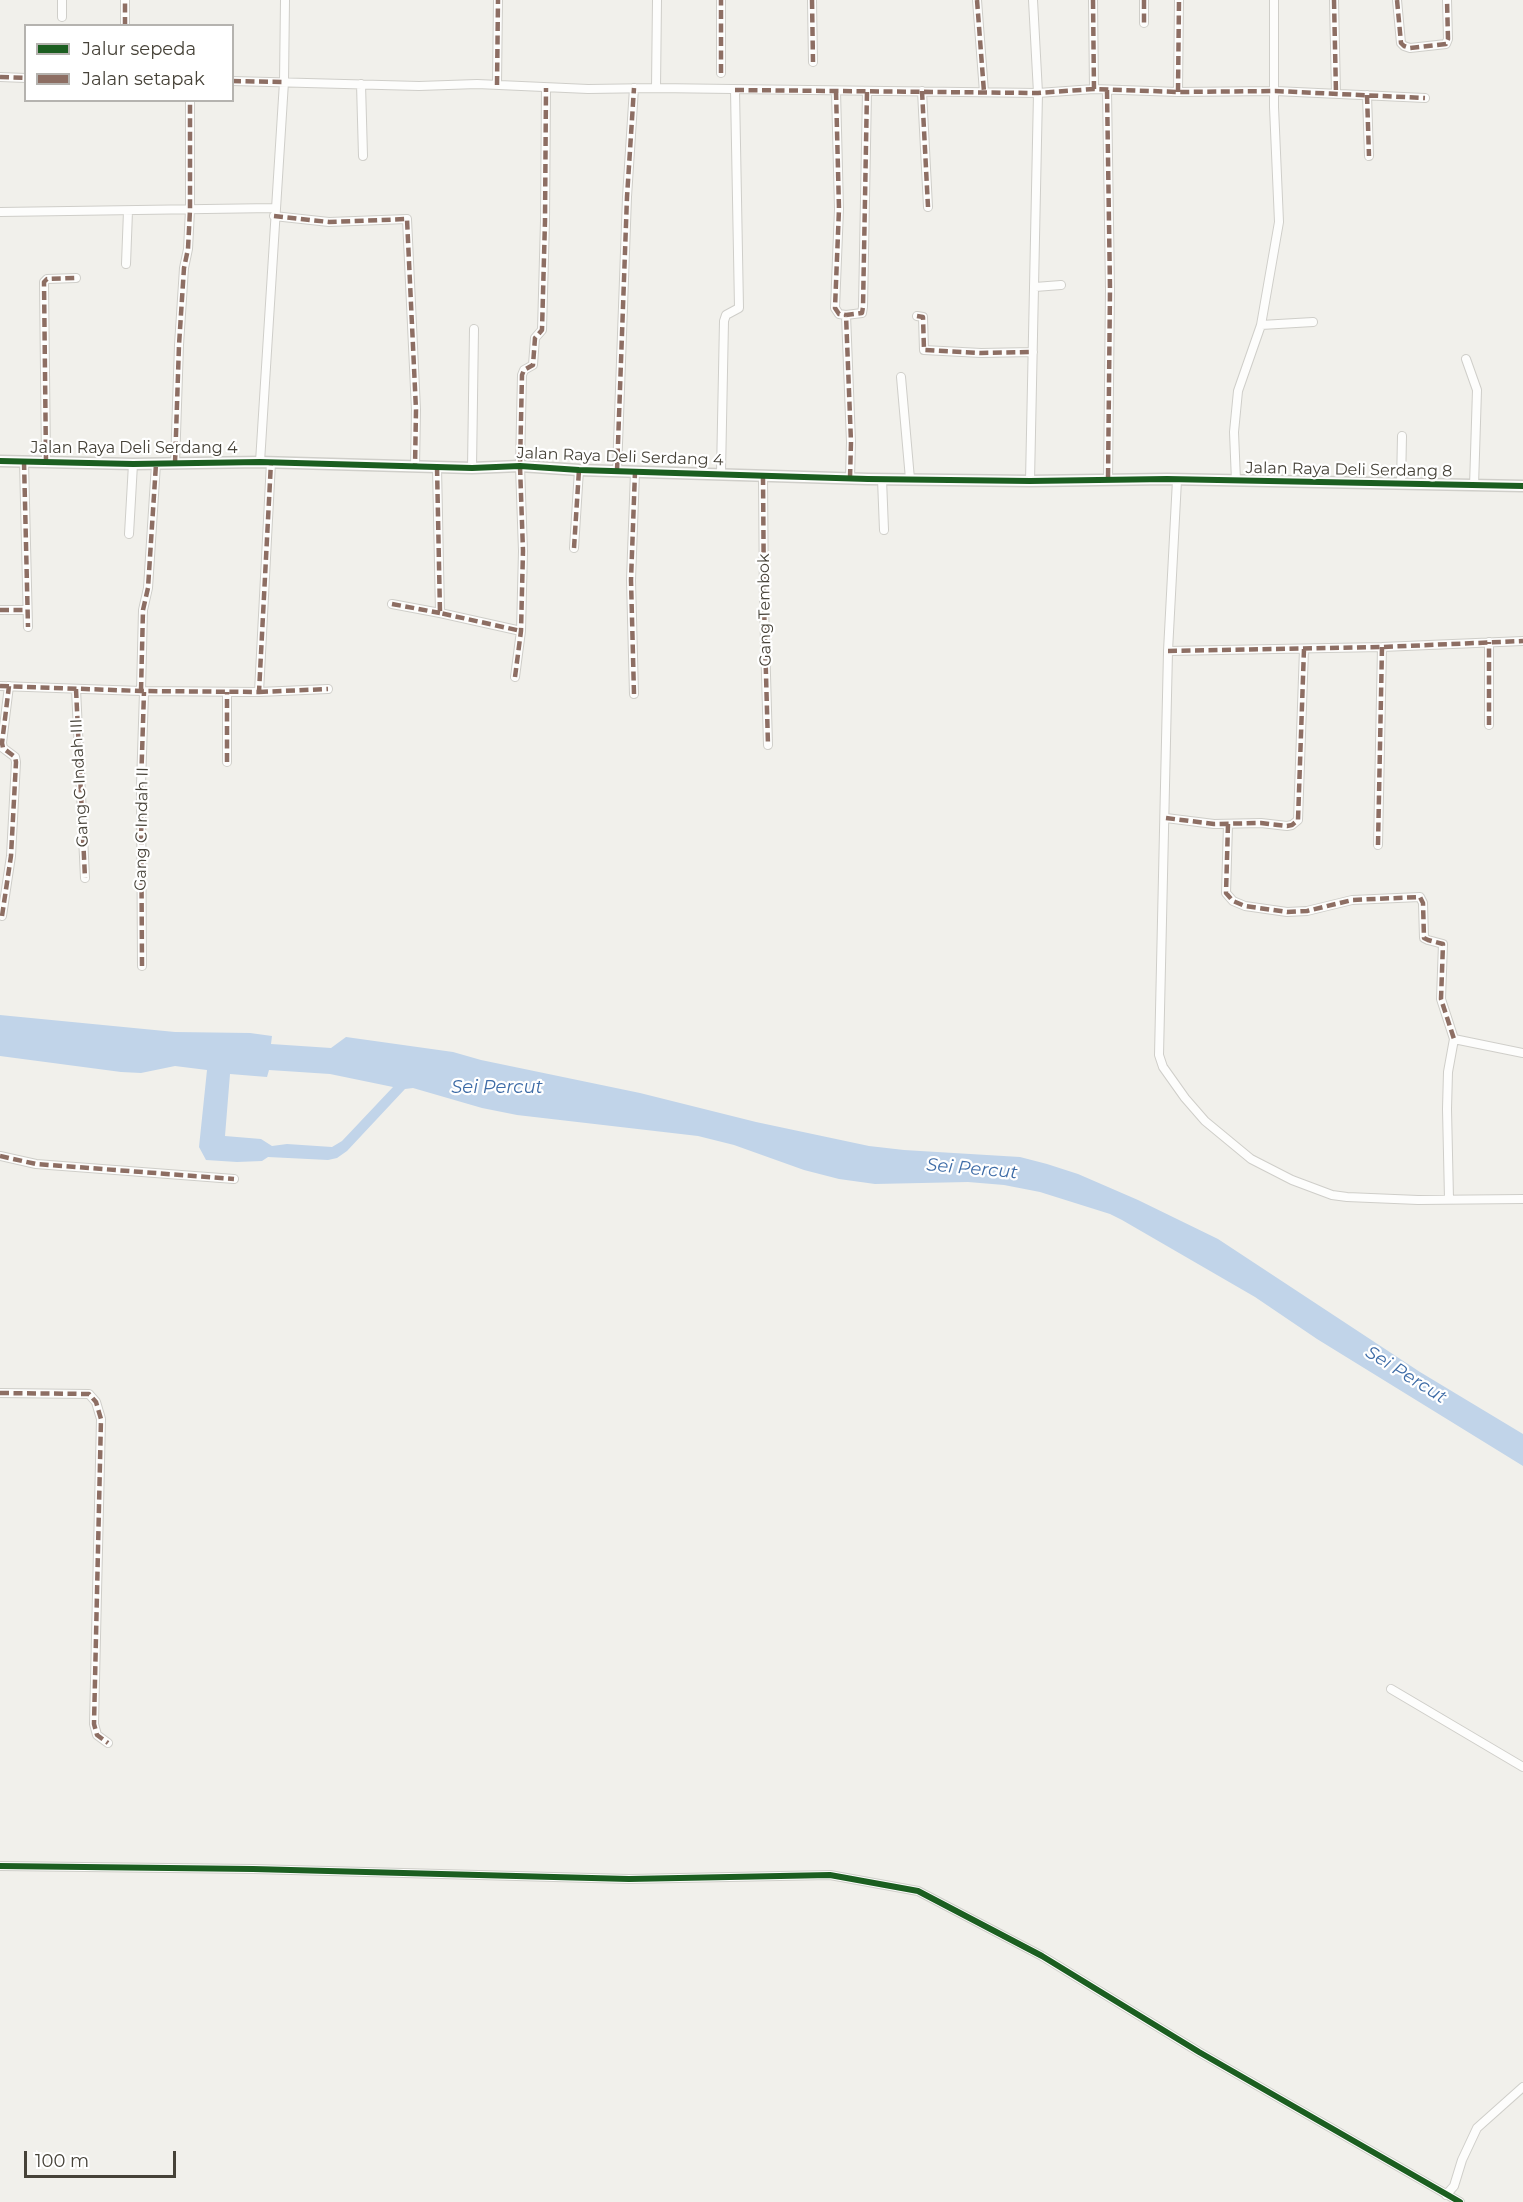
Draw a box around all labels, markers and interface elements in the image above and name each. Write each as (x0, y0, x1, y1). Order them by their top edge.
legend (24, 24, 234, 102)
text: Jalur sepeda (82, 38, 196, 60)
text: Jalan setapak (82, 68, 205, 90)
street label: Jalan Raya Deli Serdang 4 (30, 438, 238, 458)
street label: Jalan Raya Deli Serdang 4 (516, 444, 724, 470)
street label: Jalan Raya Deli Serdang 8 (1246, 459, 1452, 481)
street label: Gang Tembok (754, 553, 776, 667)
street label: Gang C Indah III (67, 718, 93, 848)
street label: Gang C Indah II (131, 767, 153, 891)
water label: Sei Percut (451, 1077, 543, 1099)
water label: Sei Percut (925, 1154, 1019, 1184)
water label: Sei Percut (1361, 1342, 1451, 1408)
scale bar (27, 2139, 178, 2177)
text: 100 m (35, 2150, 89, 2172)

